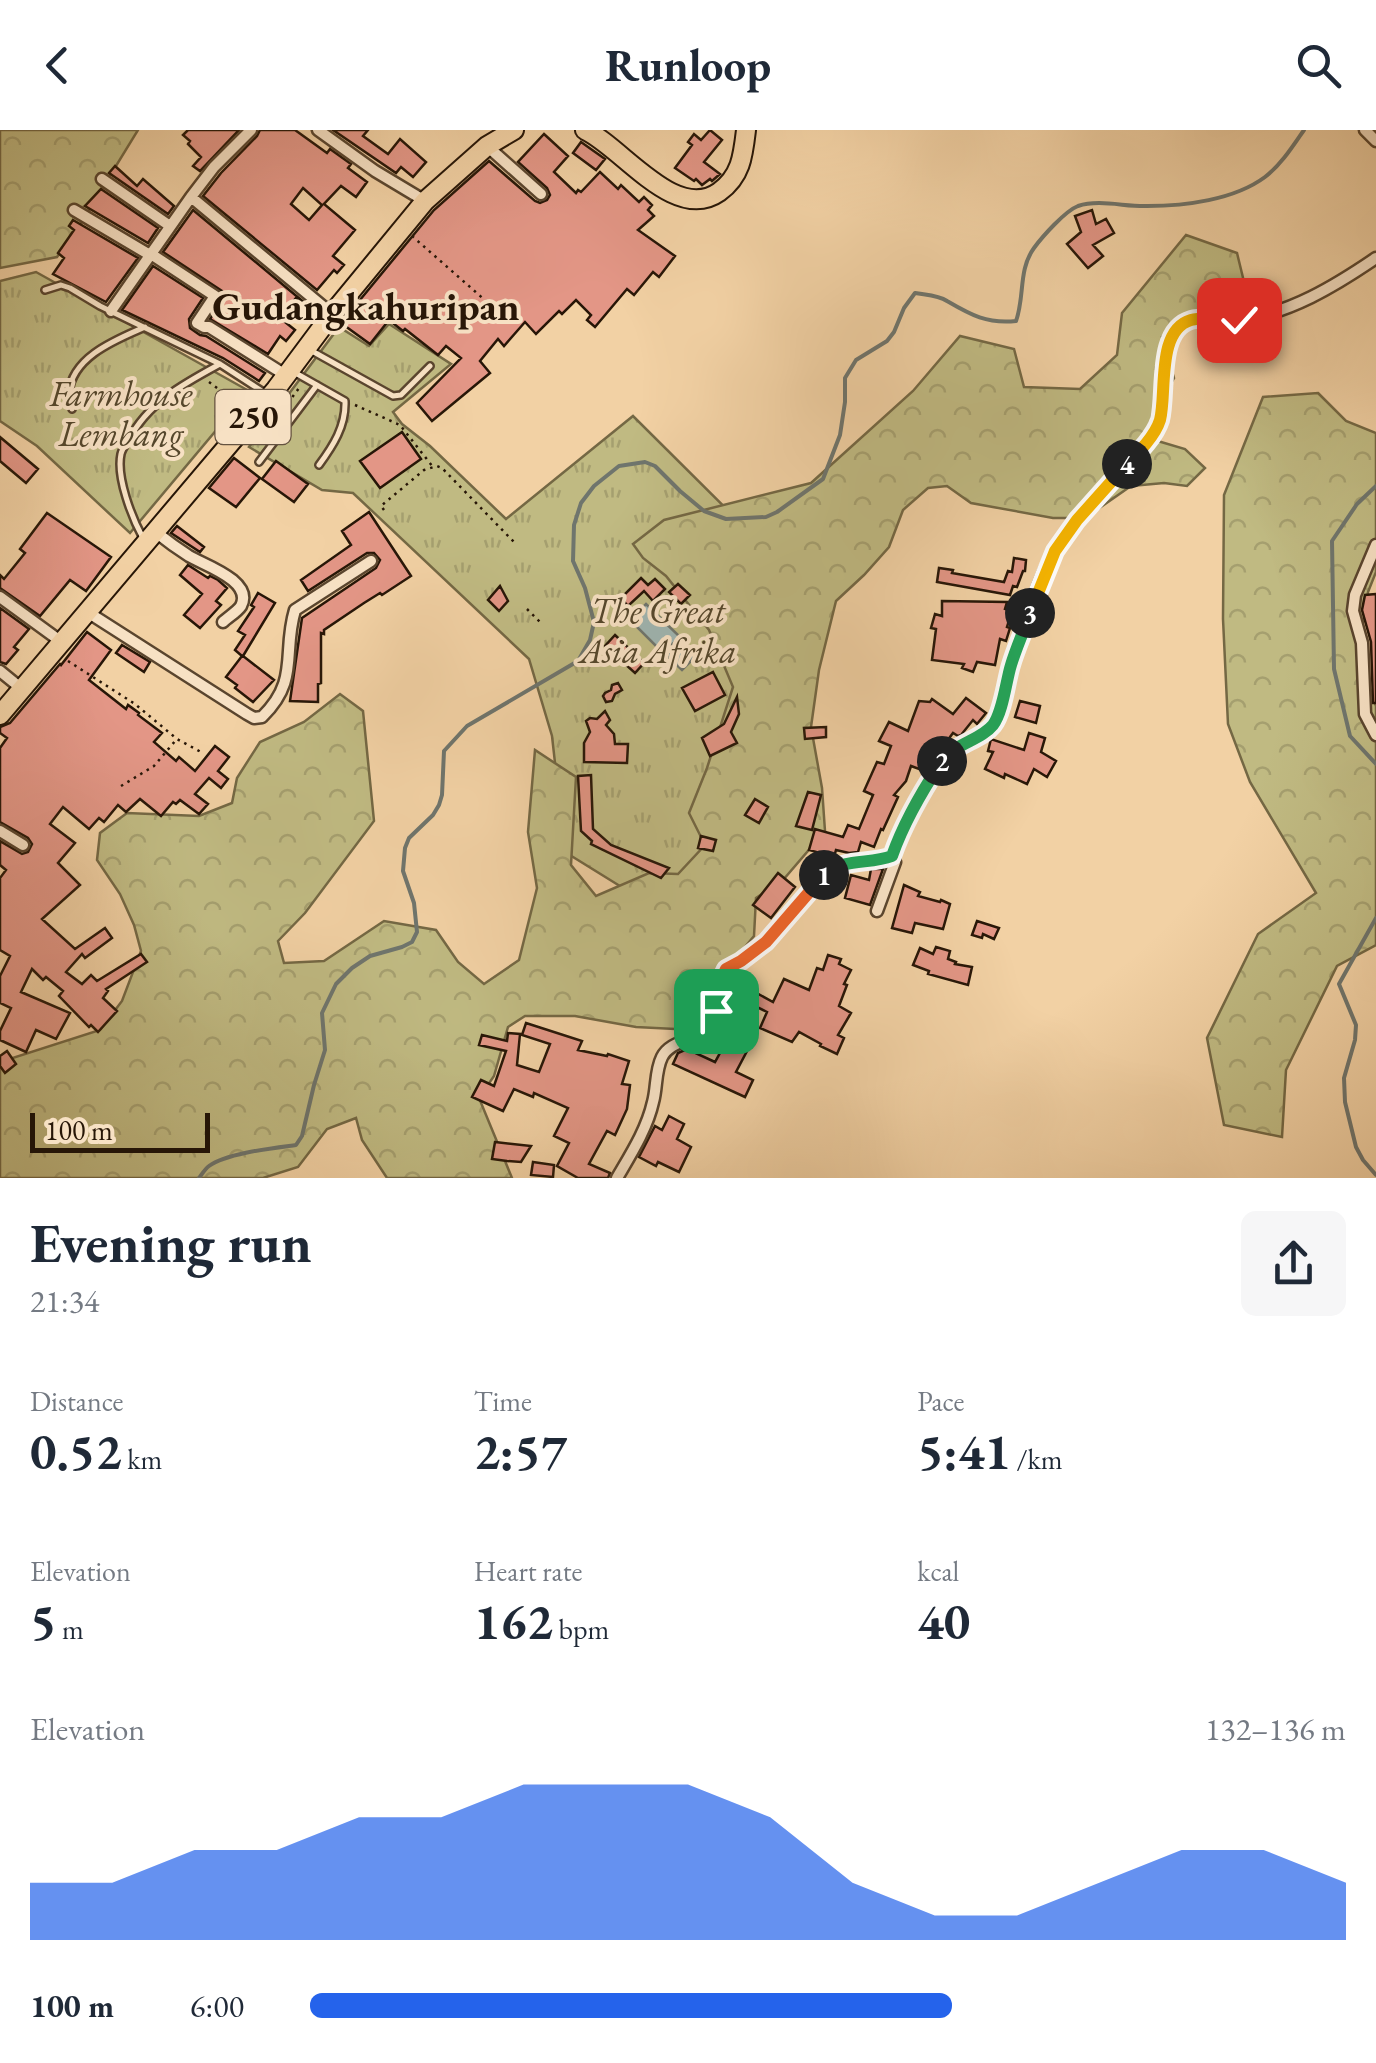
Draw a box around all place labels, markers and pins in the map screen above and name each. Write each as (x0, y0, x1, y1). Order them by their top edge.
pin (1197, 278, 1282, 363)
pin: 4 (1102, 439, 1152, 489)
pin: 3 (1005, 588, 1055, 638)
pin: 2 (917, 736, 967, 786)
pin: 1 (799, 850, 849, 900)
pin (674, 969, 759, 1054)

